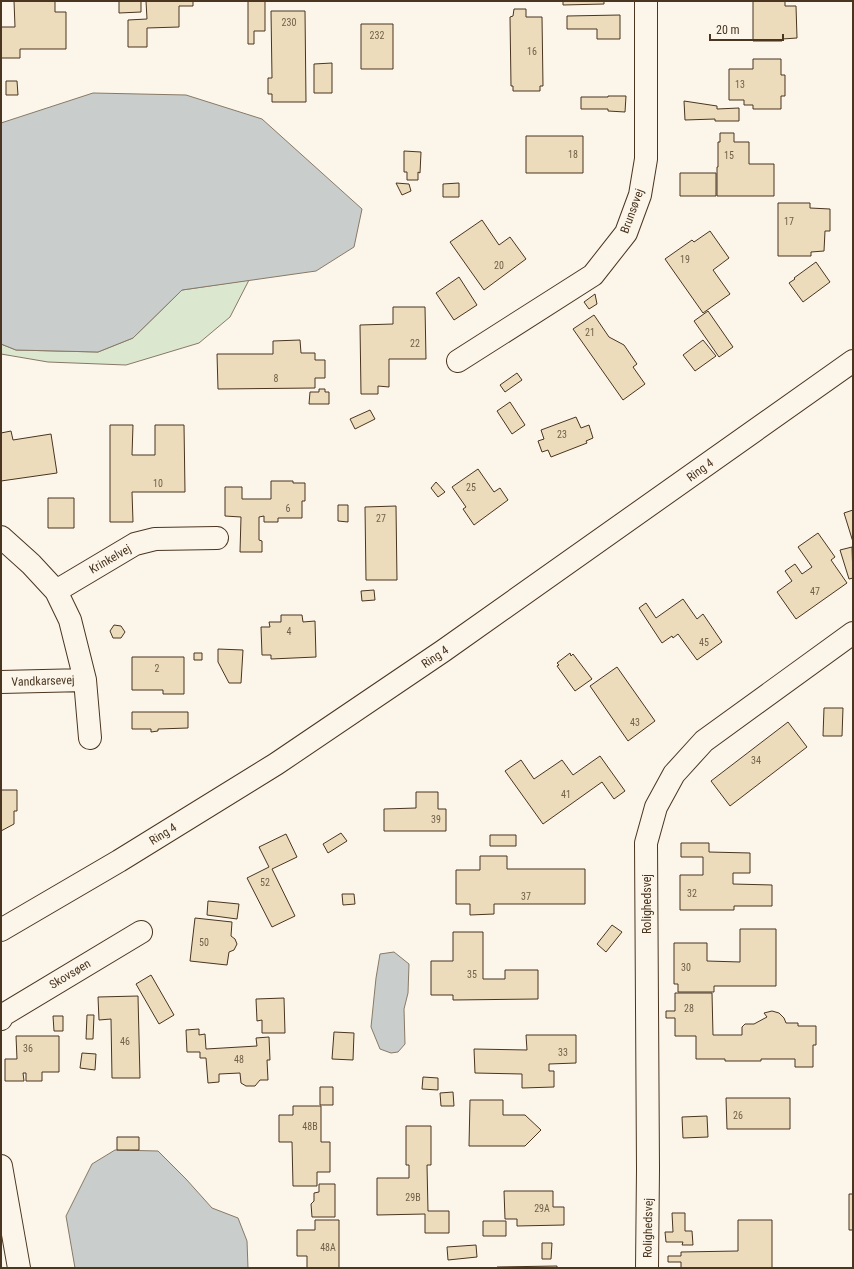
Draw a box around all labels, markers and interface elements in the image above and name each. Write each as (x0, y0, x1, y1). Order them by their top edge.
scale bar (710, 16, 783, 42)
house number: 230 (282, 17, 296, 28)
text: 20 m (716, 23, 740, 37)
house number: 232 (370, 30, 384, 41)
house number: 16 (527, 46, 537, 57)
house number: 13 (735, 79, 745, 90)
house number: 18 (568, 149, 578, 160)
house number: 15 (724, 150, 734, 161)
street label: Brunsøvej (617, 187, 647, 235)
house number: 17 (784, 216, 794, 227)
house number: 19 (680, 254, 690, 265)
house number: 20 (494, 260, 504, 271)
house number: 21 (585, 327, 595, 338)
house number: 22 (410, 338, 420, 349)
house number: 8 (274, 373, 279, 384)
house number: 23 (557, 429, 567, 440)
street label: Ring 4 (684, 456, 716, 484)
house number: 10 (153, 478, 163, 489)
house number: 25 (466, 482, 476, 493)
house number: 6 (286, 503, 291, 514)
house number: 27 (376, 513, 386, 524)
street label: Krinkelvej (87, 541, 133, 577)
house number: 47 (810, 586, 820, 597)
house number: 4 (287, 626, 292, 637)
house number: 45 (699, 637, 709, 648)
street label: Ring 4 (419, 643, 451, 671)
house number: 2 (155, 663, 160, 674)
street label: Vandkarsevej (11, 673, 75, 689)
house number: 43 (630, 717, 640, 728)
house number: 34 (751, 755, 761, 766)
house number: 41 (561, 789, 571, 800)
house number: 39 (431, 814, 441, 825)
street label: Ring 4 (147, 820, 179, 848)
street label: Rolighedsvej (640, 874, 654, 934)
house number: 52 (260, 877, 270, 888)
house number: 32 (687, 888, 697, 899)
house number: 37 (521, 891, 531, 902)
house number: 50 (199, 937, 209, 948)
street label: Skovsøen (47, 956, 93, 992)
house number: 30 (681, 962, 691, 973)
house number: 35 (467, 969, 477, 980)
house number: 28 (684, 1003, 694, 1014)
house number: 46 (120, 1036, 130, 1047)
house number: 36 (23, 1043, 33, 1054)
house number: 33 (558, 1047, 568, 1058)
house number: 48 (234, 1054, 244, 1065)
house number: 26 (733, 1110, 743, 1121)
house number: 48B (302, 1121, 318, 1132)
house number: 29B (405, 1192, 421, 1203)
street label: Rolighedsvej (640, 1198, 656, 1258)
house number: 29A (534, 1203, 550, 1214)
house number: 48A (320, 1242, 336, 1253)

